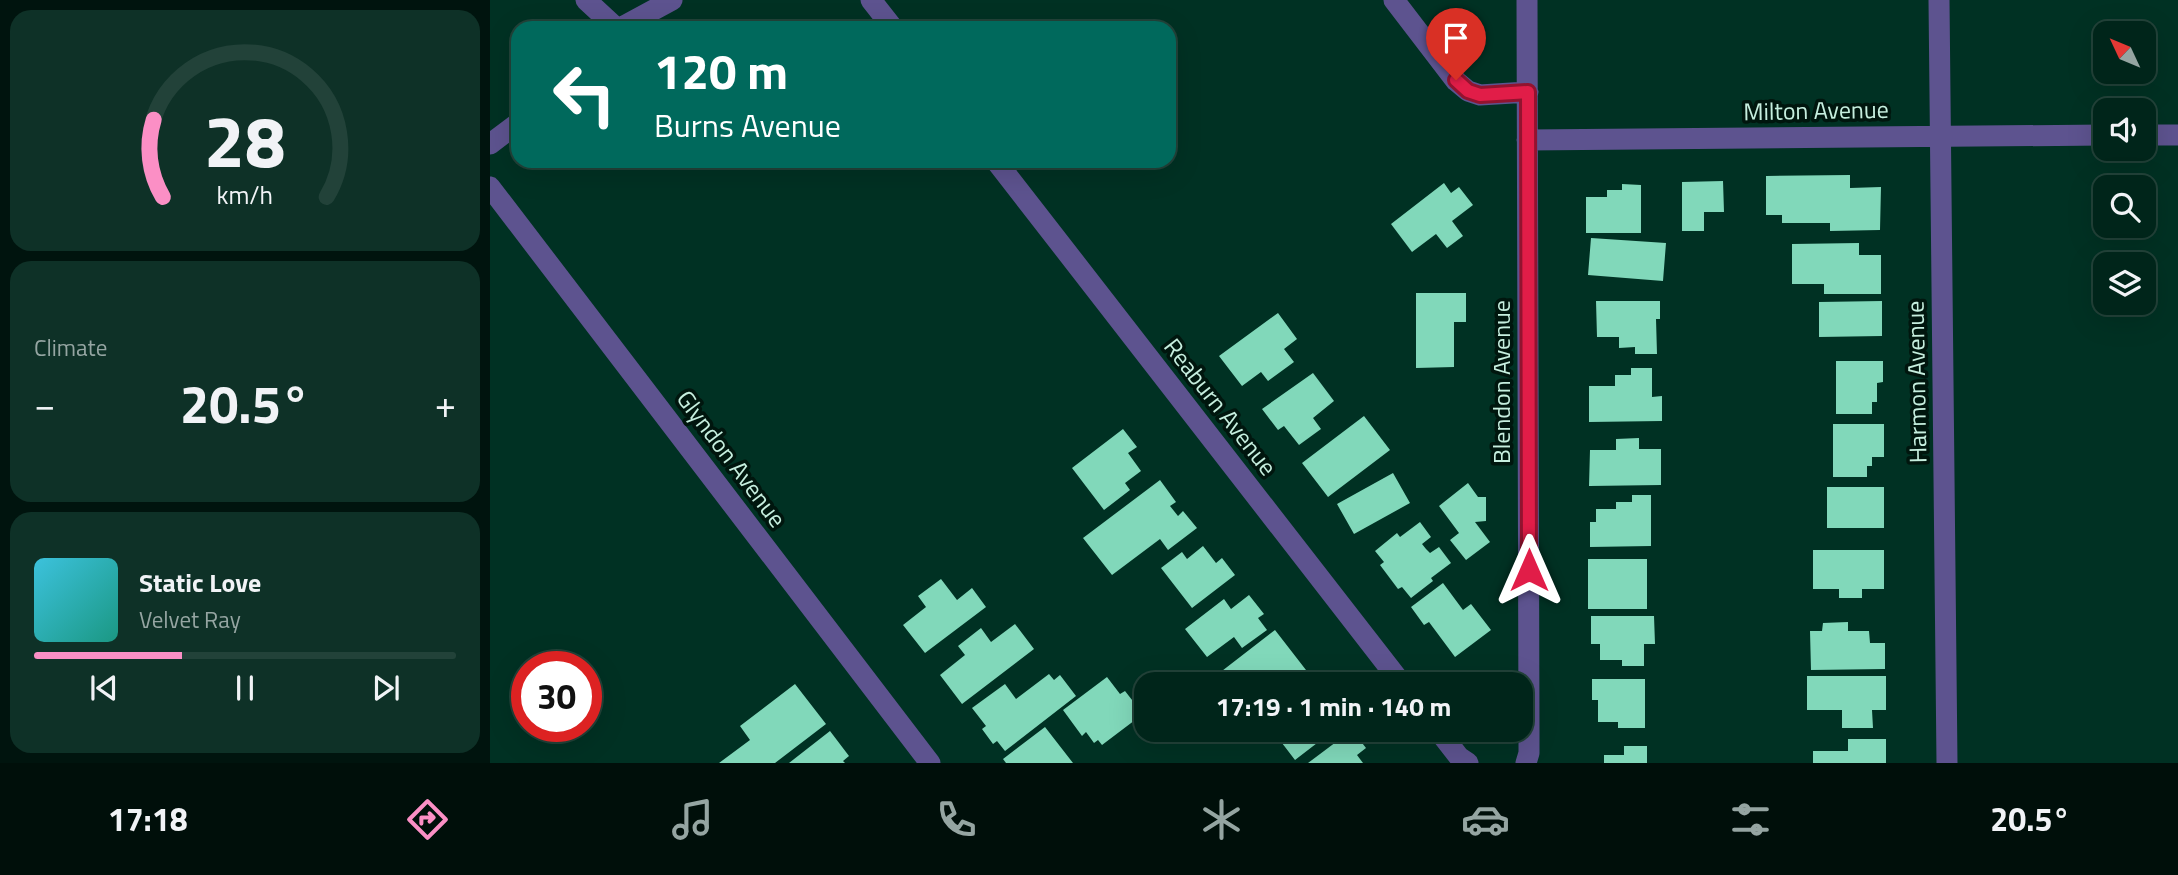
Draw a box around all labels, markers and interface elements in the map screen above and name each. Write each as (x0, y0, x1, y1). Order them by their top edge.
pin (1426, 8, 1486, 80)
icon: arrive (1437, 19, 1475, 57)
north arrow (2093, 21, 2156, 84)
map controls (2093, 21, 2156, 315)
text: 120 m (654, 33, 788, 108)
icon: left (539, 49, 630, 140)
text: 28 (204, 85, 286, 195)
street label: Milton Avenue (1743, 91, 1889, 129)
button: sound (2093, 98, 2156, 161)
text: Burns Avenue (654, 101, 841, 149)
text: km/h (217, 175, 273, 213)
button: search (2093, 175, 2156, 238)
button: layers (2093, 252, 2156, 315)
street label: Blendon Avenue (1483, 300, 1519, 464)
street label: Harmon Avenue (1897, 300, 1935, 464)
text: Climate (34, 330, 107, 365)
street label: Reaburn Avenue (1156, 330, 1286, 483)
text: 20.5° (180, 364, 310, 443)
text: − (34, 375, 55, 433)
text: + (435, 375, 456, 433)
street label: Glyndon Avenue (668, 382, 795, 534)
position arrow (1492, 533, 1566, 607)
text: Static Love (139, 563, 261, 602)
text: Velvet Ray (139, 602, 241, 637)
speed limit sign: 30 (511, 651, 602, 742)
icon: previous (85, 669, 123, 707)
icon: pause (226, 669, 264, 707)
icon: next (367, 669, 405, 707)
text: 17:19 · 1 min · 140 m (1216, 687, 1451, 726)
text: 17:18 (108, 795, 188, 843)
icon: directions (403, 795, 452, 844)
icon: music (668, 795, 717, 844)
icon: phone (932, 795, 981, 844)
icon: climate (1197, 795, 1246, 844)
icon: car (1461, 795, 1510, 844)
icon: filters (1726, 795, 1775, 844)
text: 20.5° (1990, 795, 2070, 843)

